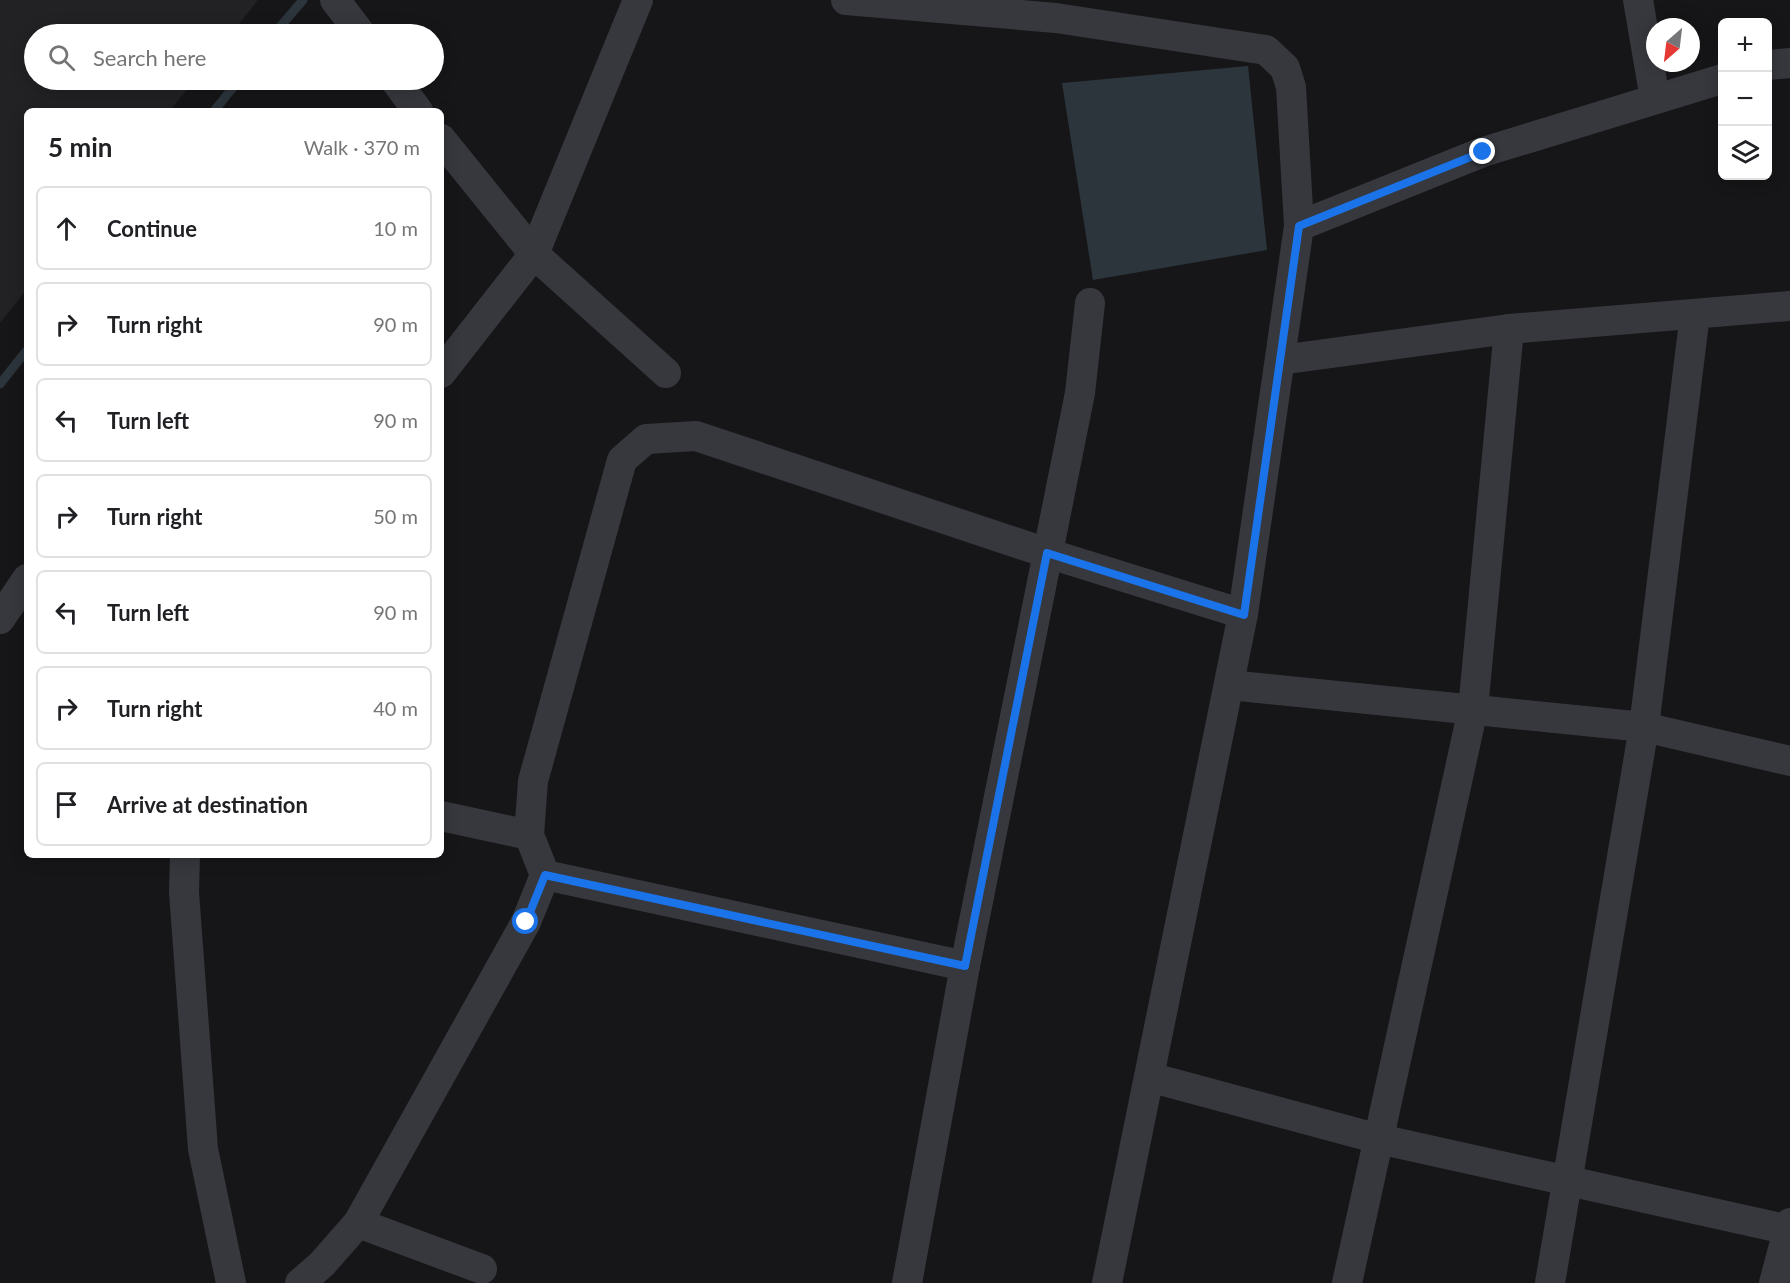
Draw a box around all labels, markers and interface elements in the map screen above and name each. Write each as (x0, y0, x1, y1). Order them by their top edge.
north arrow (1646, 18, 1700, 72)
map controls (1718, 18, 1772, 180)
button: + (1718, 18, 1772, 72)
search box (24, 24, 444, 90)
icon: search (45, 41, 78, 74)
text: Search here (93, 44, 206, 71)
button: − (1718, 72, 1772, 126)
button: layers (1718, 126, 1772, 180)
text: 5 min (48, 131, 112, 163)
text: Walk · 370 m (304, 135, 420, 159)
route end (1469, 138, 1495, 164)
icon: ahead (50, 212, 83, 245)
text: Continue (107, 215, 197, 242)
text: 10 m (373, 216, 418, 240)
icon: right (50, 308, 83, 341)
text: Turn right (107, 311, 202, 338)
text: 90 m (373, 312, 418, 336)
icon: left (50, 404, 83, 437)
text: Turn left (107, 407, 189, 434)
text: 90 m (373, 408, 418, 432)
icon: right (50, 500, 83, 533)
text: Turn right (107, 503, 202, 530)
text: 50 m (373, 504, 418, 528)
icon: left (50, 596, 83, 629)
text: Turn left (107, 599, 189, 626)
text: 90 m (373, 600, 418, 624)
icon: right (50, 692, 83, 725)
text: Turn right (107, 695, 202, 722)
text: 40 m (373, 696, 418, 720)
icon: arrive (50, 788, 83, 821)
text: Arrive at destination (107, 791, 308, 818)
route start (512, 908, 538, 934)

